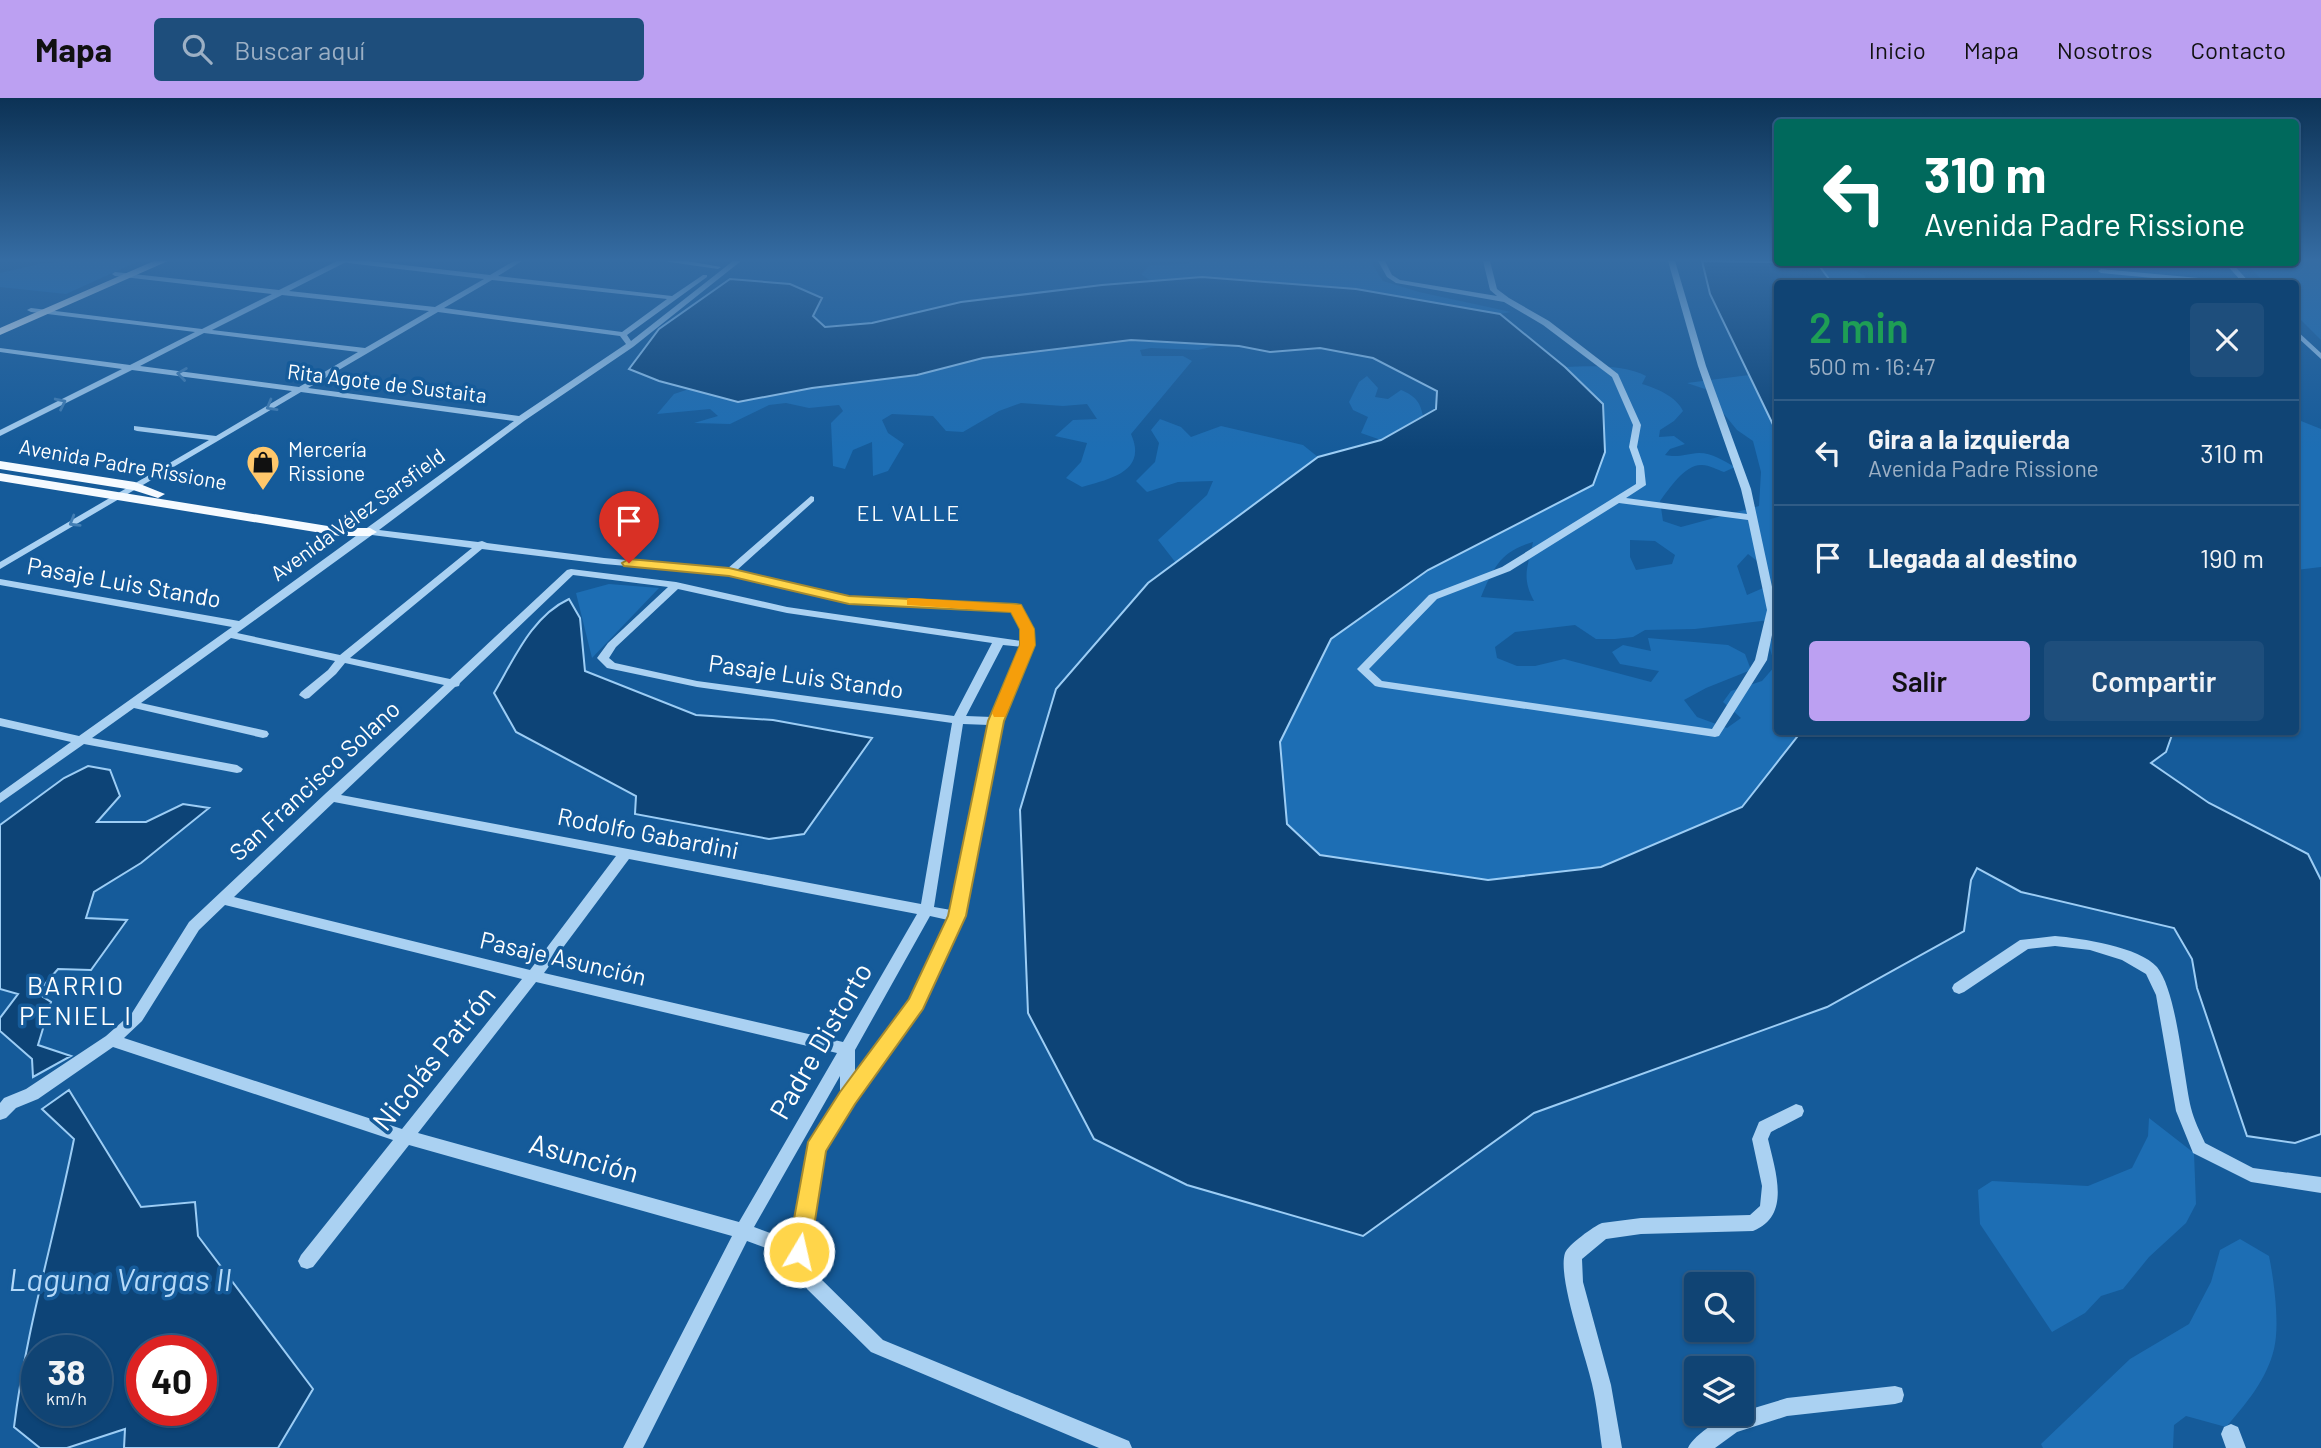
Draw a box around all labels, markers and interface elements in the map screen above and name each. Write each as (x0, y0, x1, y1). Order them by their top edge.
search box (154, 18, 644, 81)
text: Mapa (35, 29, 112, 69)
icon: search (178, 30, 216, 68)
text: Buscar aquí (234, 34, 365, 65)
text: Inicio (1869, 35, 1926, 64)
text: Mapa (1964, 35, 2019, 64)
text: Nosotros (2057, 35, 2153, 64)
text: Contacto (2191, 35, 2286, 64)
text: 310 m (1924, 144, 2046, 203)
icon: left (1809, 147, 1900, 238)
text: Avenida Padre Rissione (1924, 204, 2245, 242)
text: 2 min (1809, 301, 1909, 351)
button: close (2190, 303, 2264, 377)
text: 500 m · 16:47 (1809, 352, 1935, 380)
street label: Rita Agote de Sustaita (286, 358, 488, 407)
one-way arrow (176, 367, 188, 382)
one-way arrow (54, 398, 66, 412)
one-way arrow (265, 398, 278, 411)
text: Gira a la izquierda (1868, 423, 2070, 454)
street label: Avenida Padre Rissione (17, 433, 229, 494)
icon: left (1809, 434, 1847, 472)
place label: Mercería Rissione (288, 436, 367, 485)
text: 310 m (2200, 437, 2264, 468)
street label: Avenida Vélez Sarsfield (265, 442, 449, 585)
shop icon: Mercería Rissione (244, 443, 282, 492)
text: Avenida Padre Rissione (1868, 454, 2099, 482)
pin (599, 491, 659, 563)
district label: EL VALLE (857, 500, 961, 525)
icon: arrive (610, 502, 648, 540)
one-way arrow (69, 513, 82, 526)
icon: arrive (1809, 539, 1847, 577)
text: Llegada al destino (1868, 542, 2077, 573)
text: 190 m (2200, 542, 2264, 573)
street label: Pasaje Luis Stando (25, 550, 224, 613)
button: Salir (1809, 641, 2030, 721)
button: Compartir (2044, 641, 2264, 721)
street label: Pasaje Luis Stando (707, 647, 906, 704)
street label: San Francisco Solano (223, 694, 405, 866)
street label: Rodolfo Gabardini (555, 801, 741, 864)
street label: Pasaje Asunción (477, 924, 649, 991)
street label: Padre Distorto (762, 956, 879, 1125)
district label: BARRIO PENIEL I (19, 969, 133, 1030)
street label: Nicolás Patrón (364, 978, 502, 1137)
street label: Asunción (526, 1125, 643, 1189)
position arrow (762, 1215, 836, 1289)
water label: Laguna Vargas II (8, 1259, 232, 1297)
map controls (1684, 1272, 1754, 1426)
button: search (1684, 1272, 1754, 1342)
speed limit sign: 40 (126, 1335, 217, 1426)
text: 38 (48, 1350, 85, 1392)
button: layers (1684, 1356, 1754, 1426)
text: km/h (46, 1387, 87, 1409)

